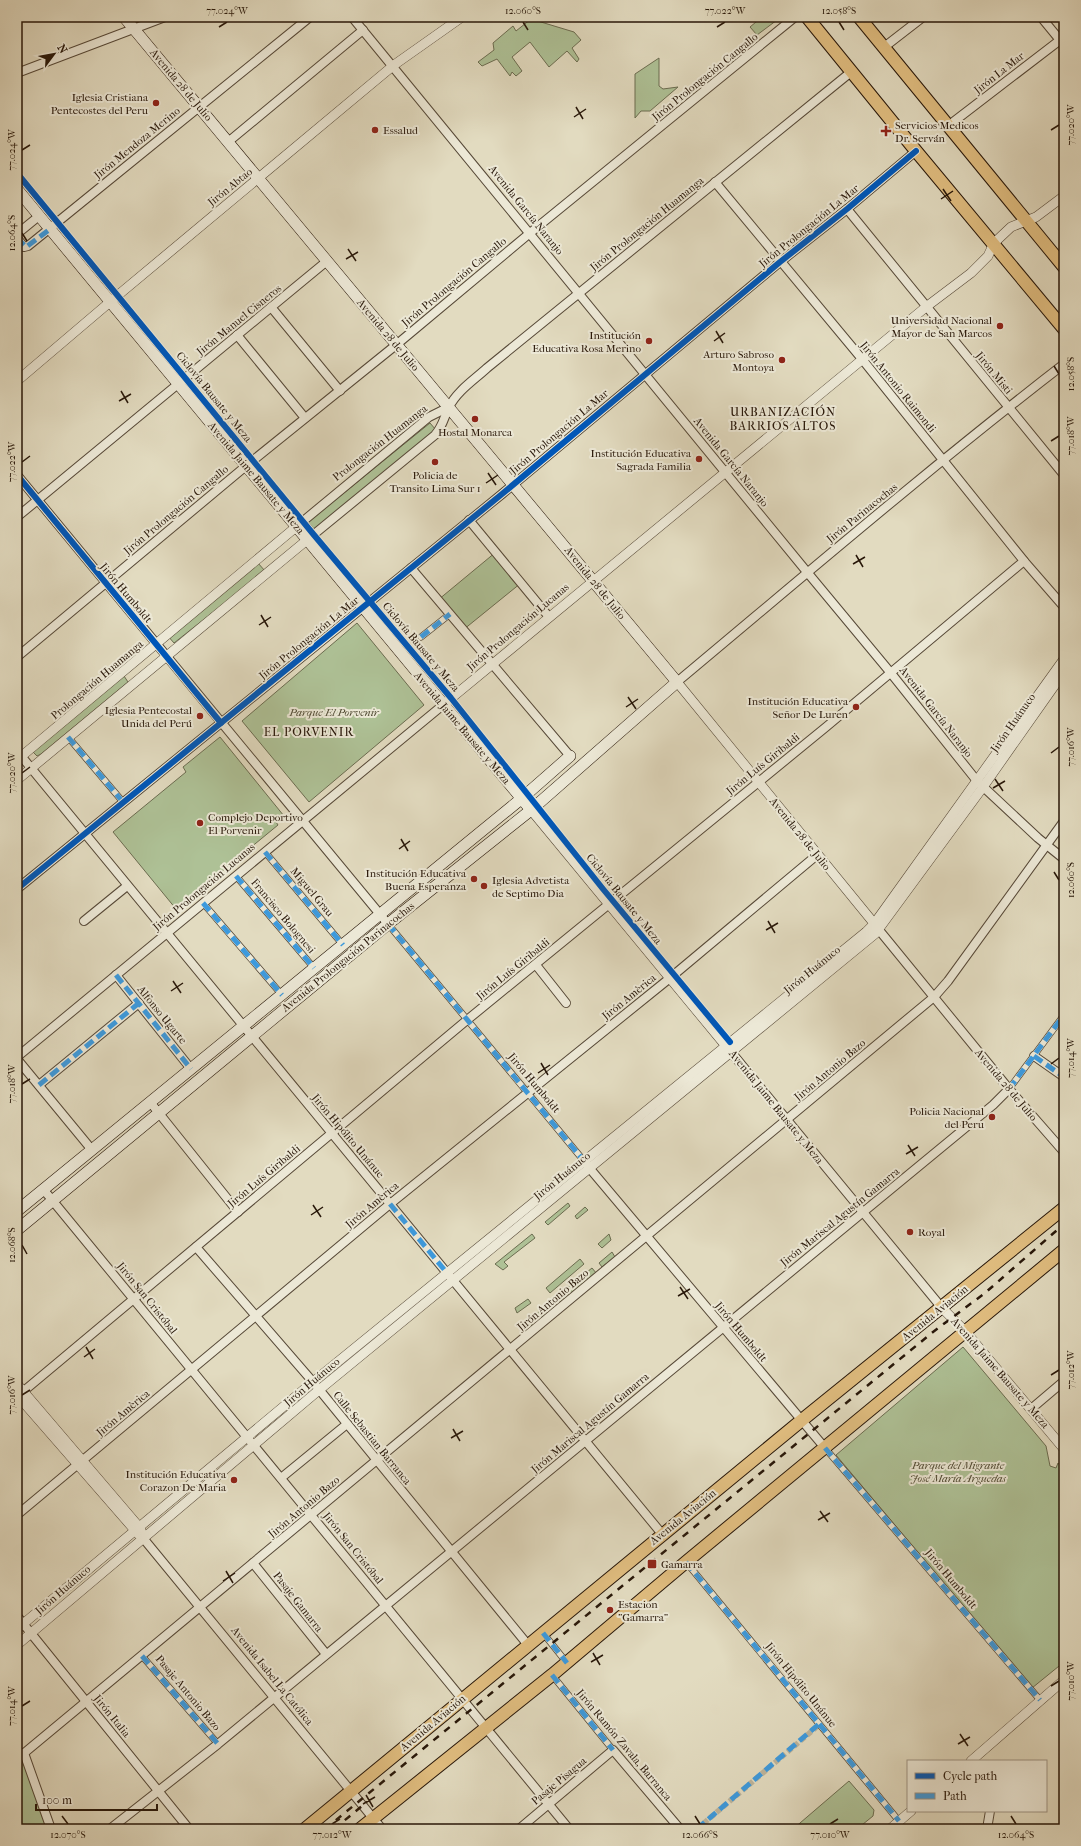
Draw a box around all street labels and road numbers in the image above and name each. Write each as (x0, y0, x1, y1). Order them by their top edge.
street label: Jirón Prolongación Cangallo (649, 30, 761, 124)
street label: Avenida 28 de Julio (146, 46, 215, 124)
street label: Jirón La Mar (971, 49, 1027, 97)
street label: Jirón Mendoza Merino (91, 104, 183, 182)
street label: Avenida García Naranjo (485, 162, 566, 258)
street label: Jirón Abtao (204, 165, 255, 210)
street label: Jirón Prolongación Huamanga (587, 174, 707, 274)
street label: Jirón Prolongación La Mar (756, 181, 862, 271)
street label: Jirón Prolongación Cangallo (398, 234, 509, 330)
street label: Jirón Manuel Cisneros (193, 282, 284, 359)
street label: Avenida 28 de Julio (353, 296, 422, 374)
street label: Jirón Antonio Raimondi (857, 338, 939, 436)
street label: Jirón Misti (972, 348, 1015, 397)
street label: Ciclovía Bausate y Meza (173, 349, 255, 446)
street label: Jirón Prolongación La Mar (506, 387, 611, 478)
street label: Prolongación Huamanga (330, 402, 431, 484)
street label: Avenida García Naranjo (690, 414, 771, 510)
street label: Avenida Jaime Bausate y Meza (205, 418, 307, 537)
street label: Jirón Prolongación Cangallo (120, 462, 231, 558)
street label: Jirón Parinacochas (823, 480, 900, 546)
street label: Avenida 28 de Julio (561, 543, 629, 622)
street label: Jirón Humboldt (97, 560, 155, 626)
street label: Jirón Prolongación Lucanas (464, 581, 572, 674)
street label: Jirón Prolongación La Mar (256, 593, 362, 683)
street label: Ciclovía Bausate y Meza (380, 600, 463, 695)
street label: Prolongación Huamanga (48, 637, 146, 722)
street label: Avenida García Naranjo (896, 663, 976, 760)
street label: Avenida Jaime Bausate y Meza (411, 668, 513, 787)
street label: Jirón Huánuco (987, 691, 1038, 756)
street label: Jirón Luís Giribaldi (723, 730, 803, 798)
street label: Avenida 28 de Julio (766, 794, 834, 873)
street label: Jirón Prolongación Lucanas (150, 841, 258, 934)
street label: Ciclovía Bausate y Meza (583, 851, 665, 948)
street label: Miguel Grau (288, 865, 337, 920)
street label: Francisco Bolognesi (248, 876, 318, 956)
street label: Avenida Prolongación Parinacochas (278, 899, 417, 1015)
street label: Jirón Luís Giribaldi (473, 935, 553, 1003)
street label: Jirón Huánuco (780, 943, 843, 997)
street label: Jirón Amèrica (599, 971, 659, 1023)
street label: Alfonso Ugarte (134, 982, 190, 1047)
street label: Jirón Antonio Bazo (791, 1036, 869, 1104)
street label: Avenida 28 de Julio (971, 1046, 1040, 1124)
street label: Avenida Jaime Bausate y Meza (725, 1047, 826, 1167)
street label: Jirón Humboldt (505, 1050, 563, 1116)
street label: Jirón Hipólito Unánue (308, 1091, 387, 1181)
street label: Jirón Luís Giribaldi (224, 1141, 303, 1211)
street label: Jirón Huánuco (530, 1149, 593, 1203)
street label: Jirón Mariscal Agustín Gamarra (777, 1164, 903, 1270)
street label: Jirón Amèrica (342, 1178, 402, 1232)
street label: Jirón San Cristóbal (114, 1259, 180, 1336)
street label: Jirón Antonio Bazo (514, 1266, 592, 1334)
street label: Avenida Aviación (899, 1282, 971, 1344)
street label: Jirón Humboldt (712, 1299, 770, 1365)
street label: Avenida Jaime Bausate y Meza (948, 1314, 1052, 1432)
street label: Jirón Huánuco (281, 1355, 343, 1410)
street label: Jirón Mariscal Agustín Gamarra (528, 1369, 652, 1477)
street label: Jirón Amèrica (93, 1386, 153, 1440)
street label: Calle Sebastian Barranca (330, 1389, 414, 1488)
street label: Jirón Antonio Bazo (265, 1473, 343, 1541)
street label: Avenida Aviación (647, 1486, 719, 1548)
street label: Jirón San Cristóbal (320, 1509, 386, 1586)
street label: Jirón Humboldt (922, 1546, 980, 1612)
street label: Jirón Huánuco (32, 1562, 94, 1618)
street label: Pasaje Gamarra (270, 1569, 326, 1635)
street label: Avenida Isabel La Católica (228, 1623, 316, 1729)
street label: Jirón Hipólito Unánue (762, 1639, 840, 1731)
street label: Pasaje Antonio Bazo (153, 1653, 224, 1734)
street label: Jirón Ramón Zavala, Barranca (573, 1686, 675, 1804)
street label: Jirón Italia (90, 1691, 134, 1740)
street label: Avenida Aviación (397, 1692, 469, 1755)
street label: Pasaje Pisagua (529, 1754, 590, 1808)

